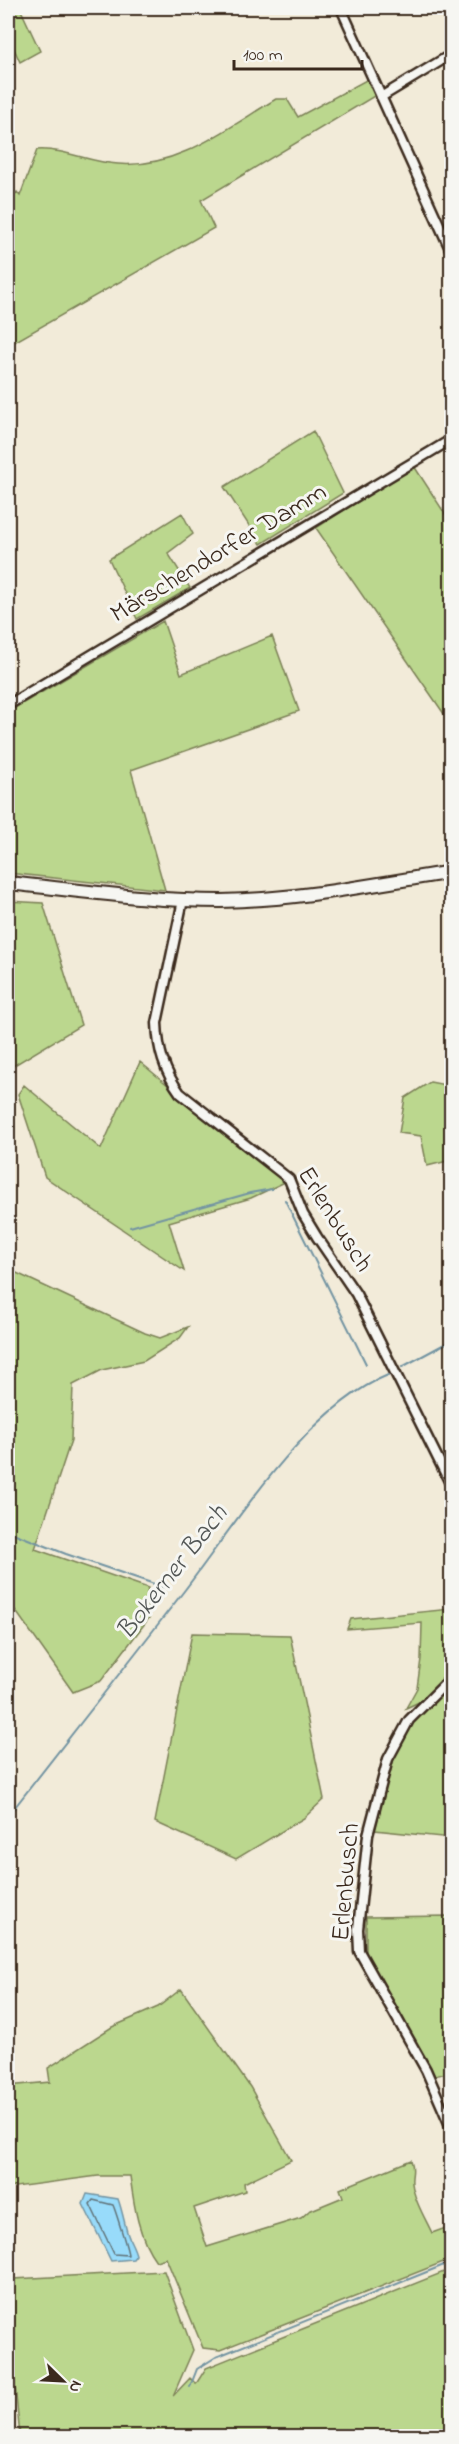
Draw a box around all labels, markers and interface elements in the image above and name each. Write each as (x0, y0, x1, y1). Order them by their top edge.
scale bar (234, 33, 362, 71)
text: 100 m (243, 43, 283, 69)
street label: Märschendorfer Damm (104, 474, 334, 634)
street label: Erlenbusch (287, 1160, 381, 1280)
water label: Bokerner Bach (108, 1496, 239, 1649)
street label: Erlenbusch (323, 1821, 371, 1943)
north arrow (33, 2351, 93, 2411)
text: N (62, 2376, 88, 2396)

